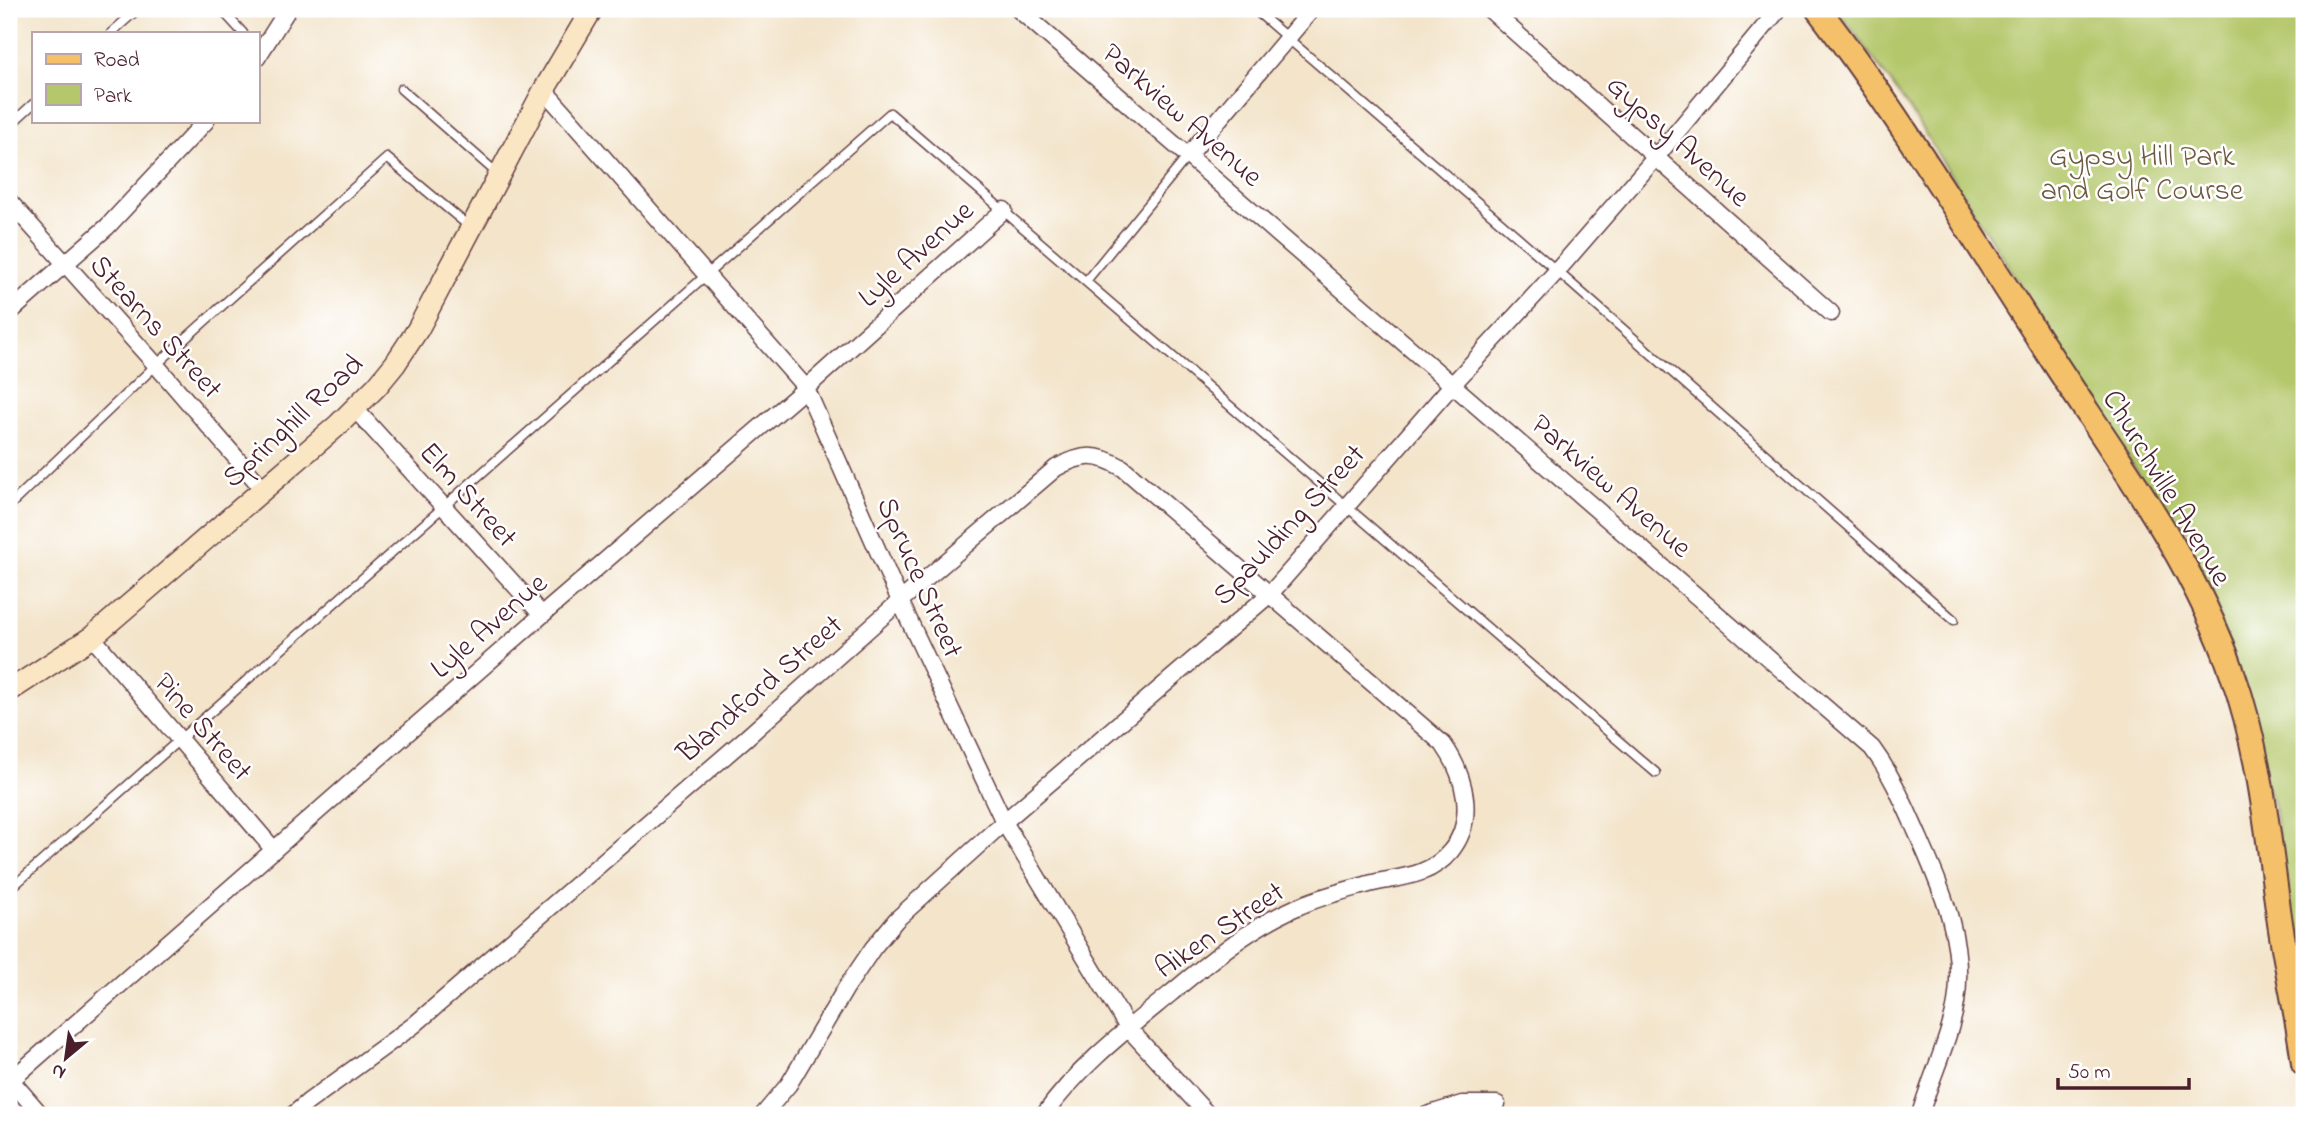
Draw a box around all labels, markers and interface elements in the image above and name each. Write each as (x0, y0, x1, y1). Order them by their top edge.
legend (32, 32, 259, 122)
street label: Parkview Avenue (1091, 34, 1272, 199)
text: Road (94, 46, 140, 76)
street label: Gypsy Avenue (1595, 65, 1759, 219)
text: Park (94, 82, 133, 112)
park label: Gypsy Hill Park and Golf Course (2041, 136, 2244, 214)
street label: Lyle Avenue (849, 191, 985, 320)
street label: Stearns Street (78, 246, 232, 410)
street label: Springhill Road (213, 345, 375, 500)
street label: Churchville Avenue (2089, 382, 2242, 596)
street label: Parkview Avenue (1520, 405, 1701, 570)
street label: Elm Street (407, 433, 526, 559)
street label: Spaulding Street (1203, 435, 1377, 617)
street label: Spruce Street (863, 491, 973, 666)
street label: Lyle Avenue (421, 563, 559, 691)
street label: Blandford Street (667, 605, 854, 776)
street label: Pine Street (142, 664, 262, 792)
street label: Aiken Street (1147, 872, 1294, 991)
north arrow (32, 1023, 102, 1092)
scale bar (2058, 1047, 2189, 1091)
text: N (47, 1056, 71, 1086)
text: 50 m (2068, 1058, 2111, 1088)

